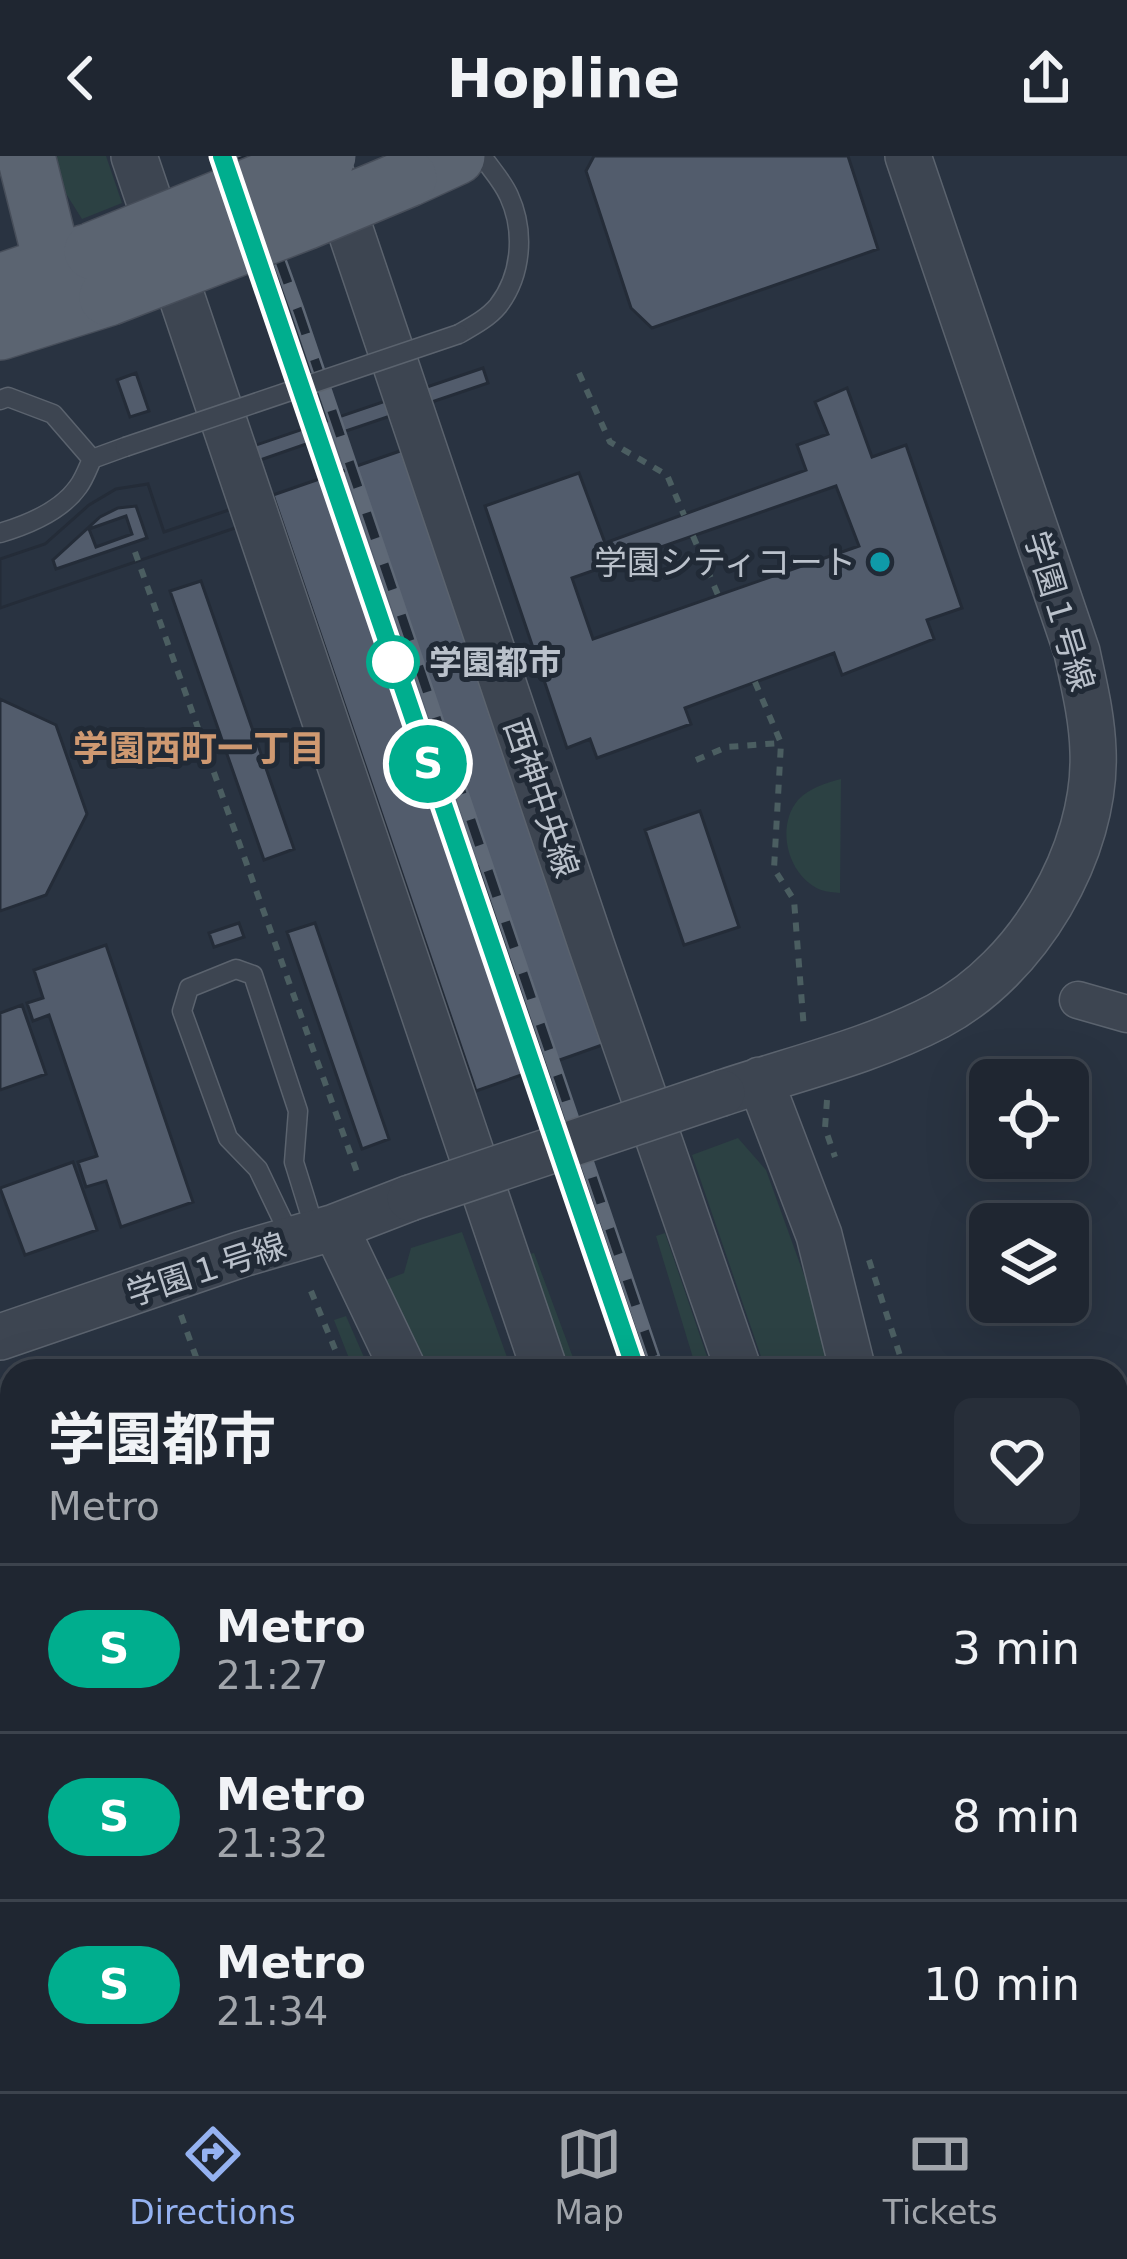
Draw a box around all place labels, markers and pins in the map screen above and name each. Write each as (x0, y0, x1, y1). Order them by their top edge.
place label: 学園シティコート (594, 543, 856, 582)
marker: 学園シティコート (867, 549, 893, 575)
marker: 学園都市 (368, 637, 418, 687)
place label: 学園都市 (429, 643, 561, 682)

